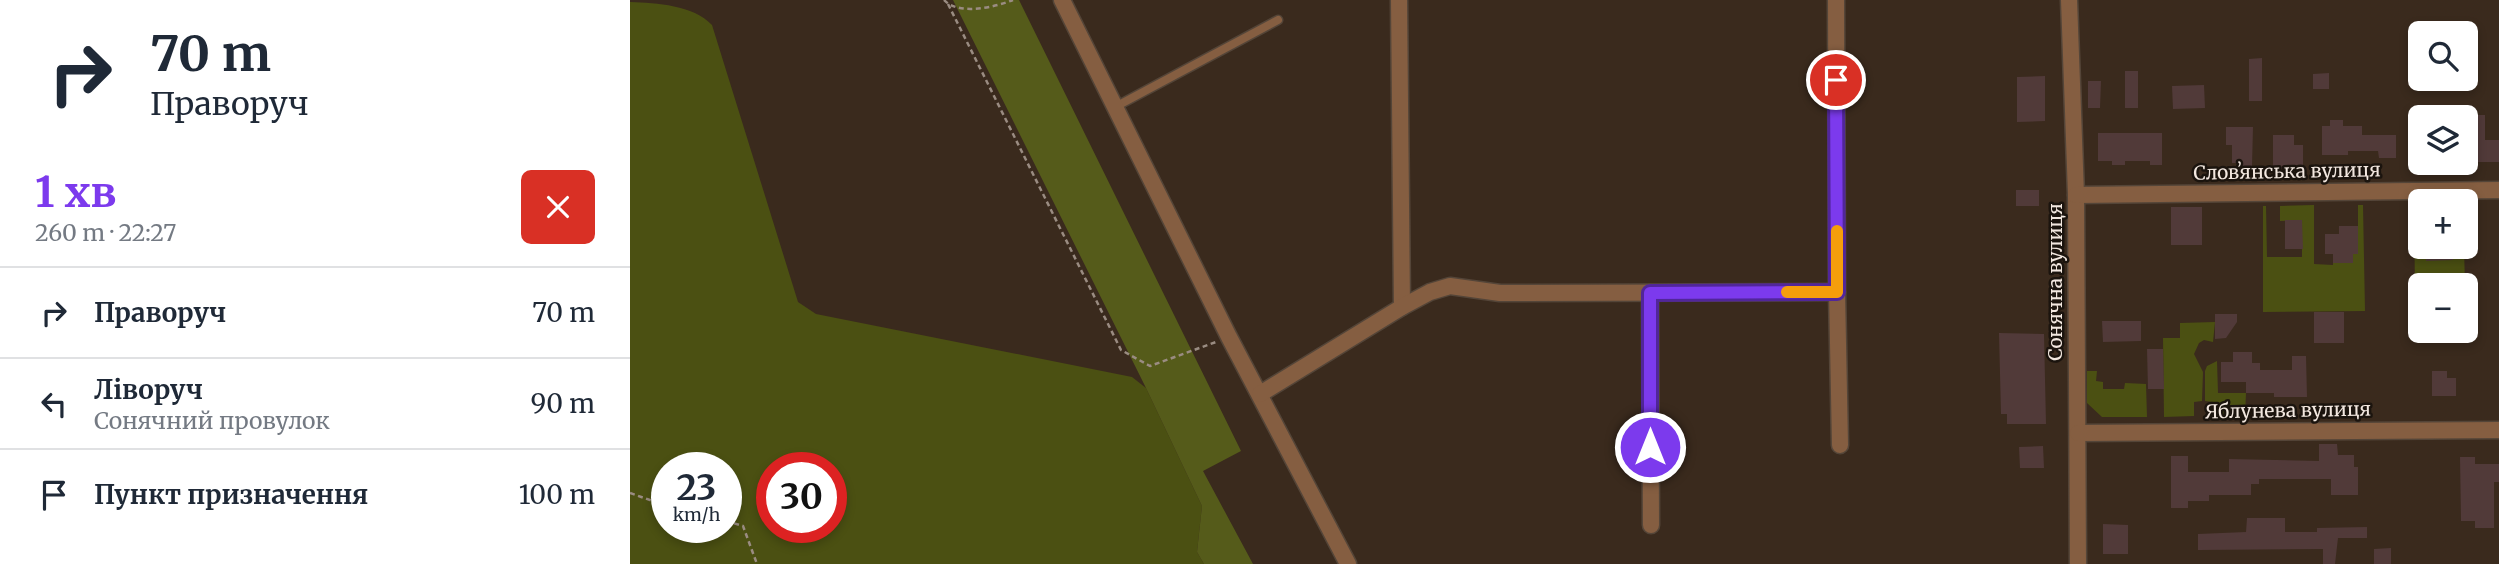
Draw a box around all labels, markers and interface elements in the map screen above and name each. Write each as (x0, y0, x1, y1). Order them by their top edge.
map controls (2408, 21, 2478, 343)
button: search (2408, 21, 2478, 91)
text: 70 m (150, 23, 271, 84)
icon: right (35, 28, 126, 119)
pin (1806, 50, 1866, 110)
icon: arrive (1817, 61, 1855, 99)
text: Праворуч (150, 84, 309, 124)
button: layers (2408, 105, 2478, 175)
street label: Словʼянська вулиця (2193, 157, 2381, 185)
text: 1 хв (35, 166, 116, 218)
button: close (521, 170, 595, 244)
button: + (2408, 189, 2478, 259)
street label: Сонячна вулиця (2043, 203, 2067, 361)
text: 260 m · 22:27 (35, 218, 176, 247)
button: − (2408, 273, 2478, 343)
icon: right (35, 294, 73, 332)
text: Праворуч (94, 296, 226, 329)
text: 70 m (532, 296, 595, 329)
text: Ліворуч (94, 373, 203, 406)
icon: left (35, 385, 73, 423)
text: 90 m (531, 387, 595, 420)
street label: Яблунева вулиця (2205, 397, 2371, 423)
text: Сонячний провулок (94, 406, 330, 435)
position arrow (1613, 410, 1687, 484)
speed limit sign: 30 (756, 452, 847, 543)
text: 23 (677, 466, 716, 510)
icon: arrive (35, 476, 73, 514)
text: Пункт призначення (94, 478, 368, 511)
text: 100 m (519, 478, 595, 511)
text: km/h (673, 503, 720, 526)

